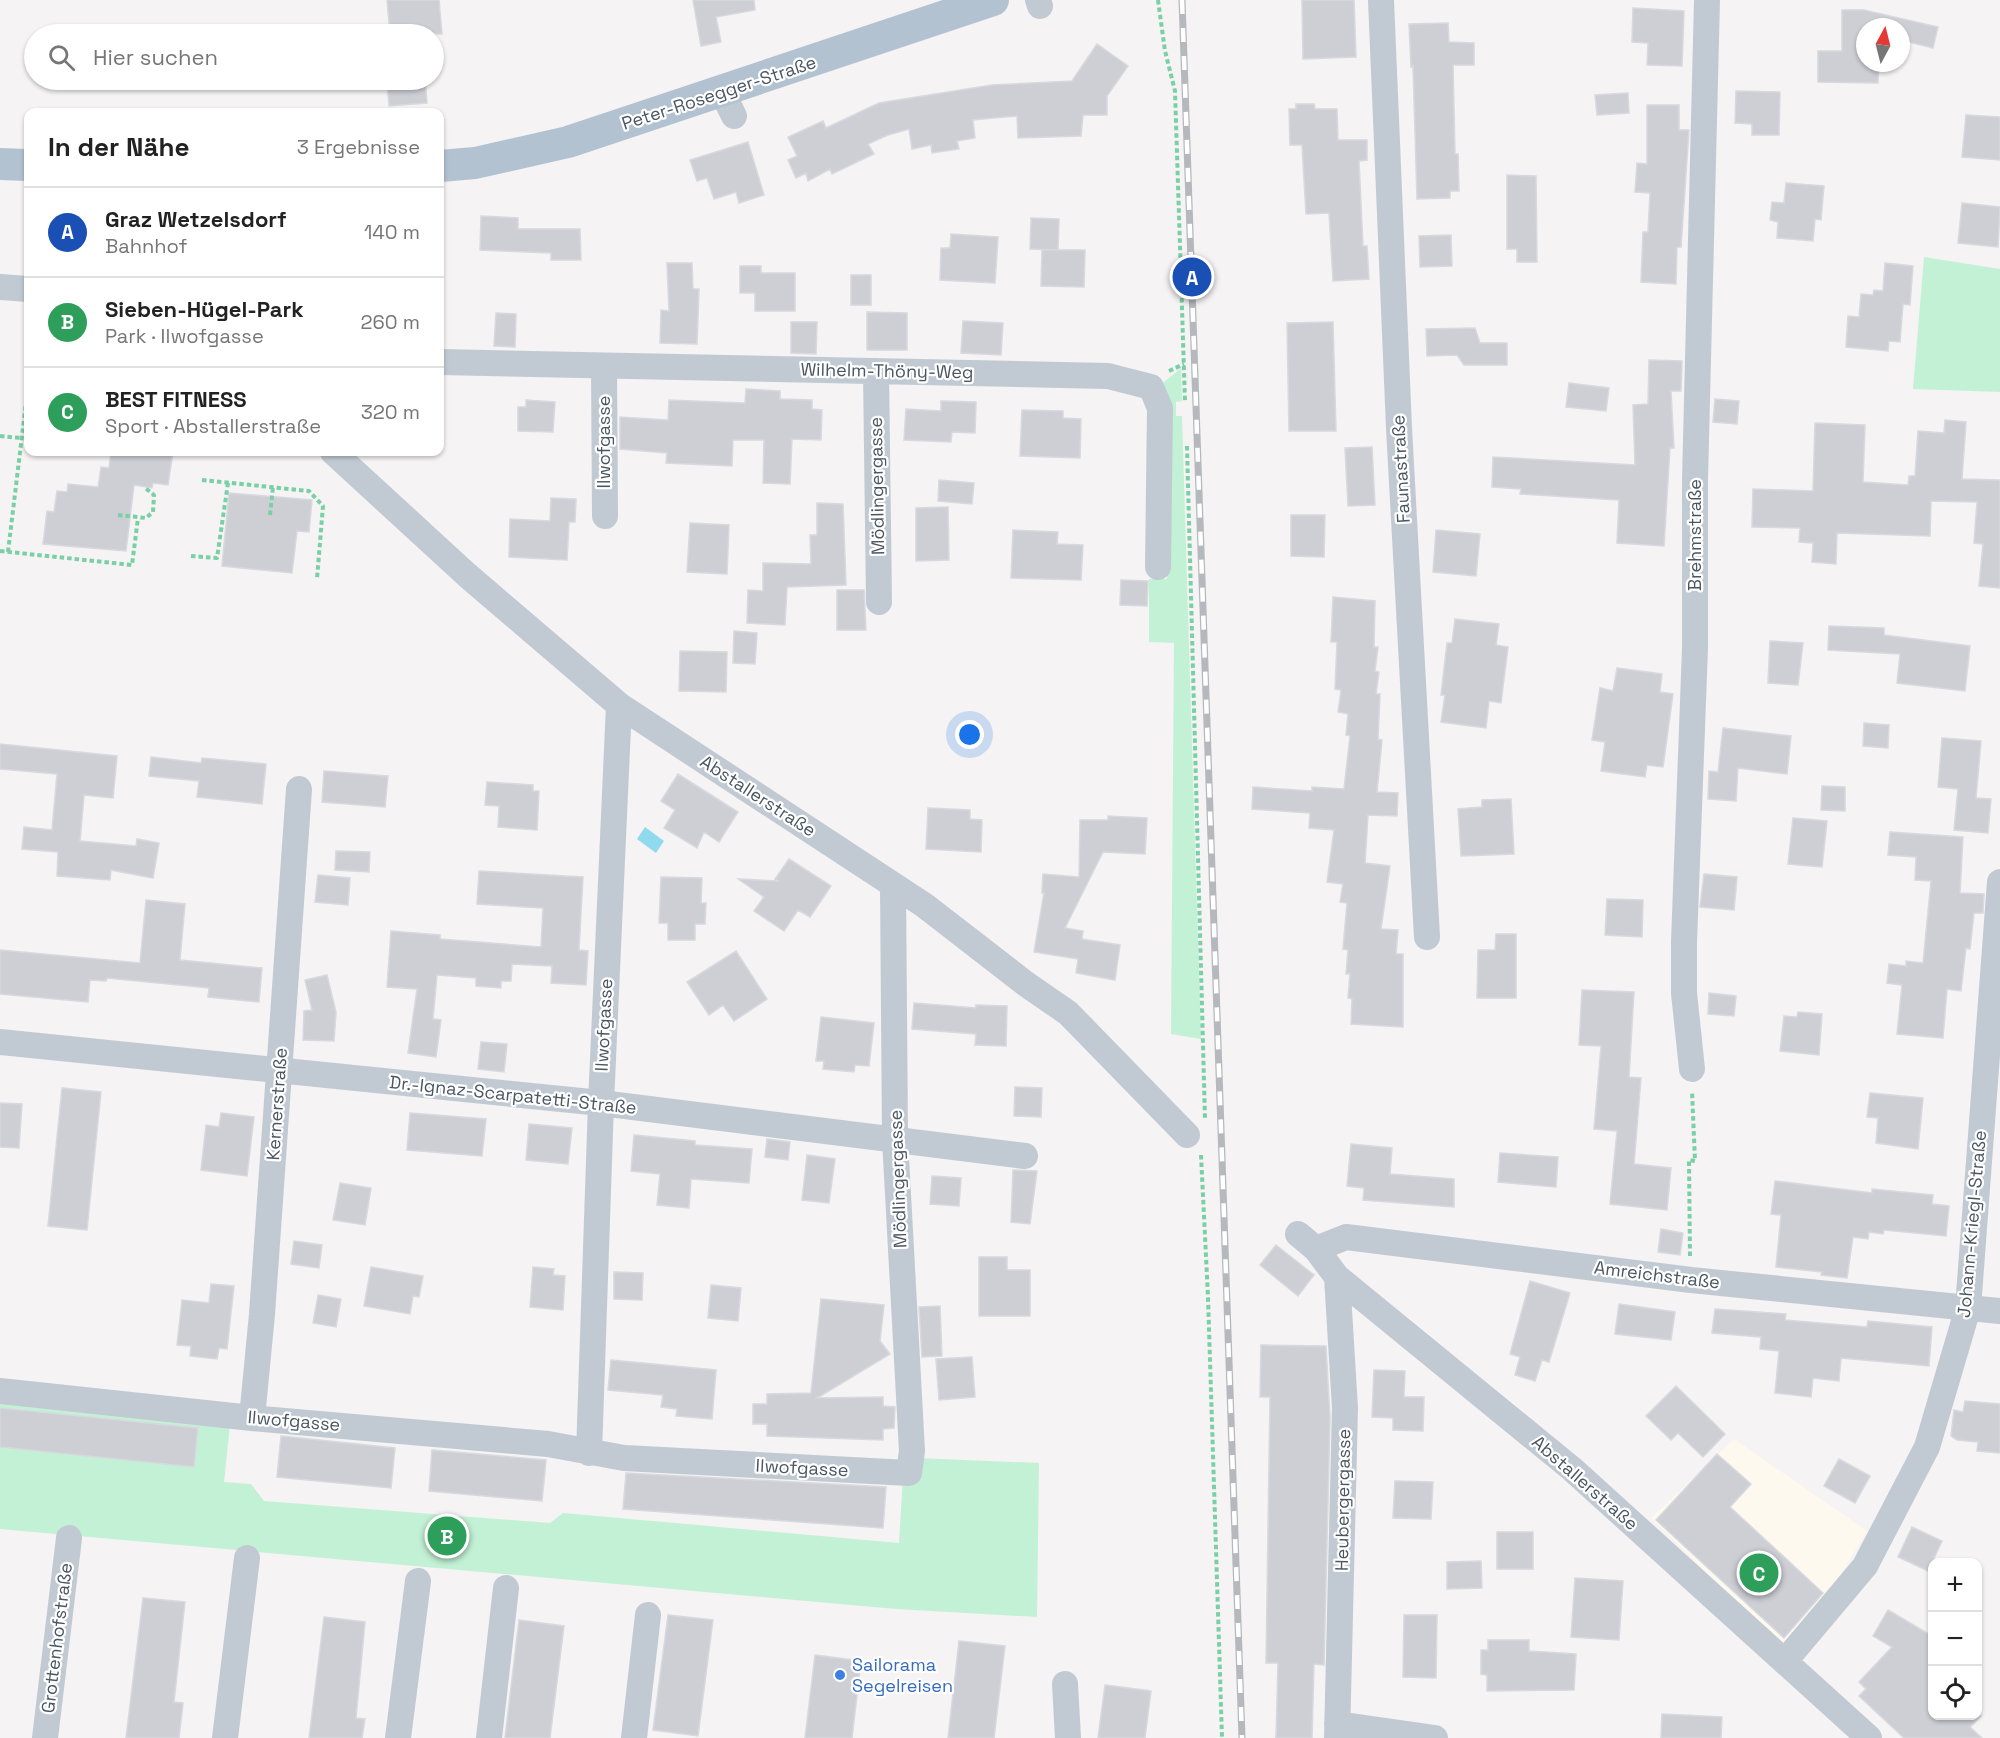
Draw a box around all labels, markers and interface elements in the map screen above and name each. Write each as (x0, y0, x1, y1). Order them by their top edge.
north arrow (1856, 18, 1910, 72)
search box (24, 24, 444, 90)
icon: search (45, 41, 78, 74)
text: Hier suchen (93, 43, 218, 71)
street label: Peter-Rosegger-Straße (619, 50, 819, 135)
text: In der Nähe (48, 130, 189, 164)
text: 3 Ergebnisse (297, 134, 420, 160)
text: Graz Wetzelsdorf (105, 205, 287, 233)
text: A (61, 219, 74, 245)
text: 140 m (364, 219, 420, 245)
text: Bahnhof (105, 233, 187, 259)
pin: A (1172, 254, 1212, 300)
text: Sieben-Hügel-Park (105, 295, 304, 323)
text: B (61, 309, 74, 335)
text: 260 m (361, 309, 420, 335)
text: Park · Ilwofgasse (105, 323, 264, 349)
street label: Wilhelm-Thöny-Weg (800, 357, 974, 384)
text: BEST FITNESS (105, 385, 247, 413)
street label: Ilwofgasse (592, 396, 615, 488)
text: C (61, 399, 74, 425)
text: 320 m (361, 399, 420, 425)
text: Sport · Abstallerstraße (105, 413, 321, 439)
street label: Faunastraße (1386, 414, 1415, 524)
street label: Mödlingergasse (864, 417, 889, 555)
street label: Brehmstraße (1683, 479, 1706, 591)
your location (955, 720, 984, 749)
street label: Abstallerstraße (696, 750, 820, 842)
street label: Ilwofgasse (590, 978, 617, 1072)
street label: Kernerstraße (261, 1047, 292, 1161)
street label: Dr.-Ignaz-Scarpatetti-Straße (388, 1070, 638, 1119)
street label: Mödlingergasse (884, 1110, 911, 1249)
street label: Johann-Kriegl-Straße (1952, 1129, 1991, 1319)
street label: Amreichstraße (1593, 1255, 1721, 1294)
street label: Ilwofgasse (247, 1405, 341, 1436)
street label: Heubergergasse (1330, 1429, 1355, 1571)
street label: Abstallerstraße (1528, 1430, 1643, 1535)
street label: Ilwofgasse (755, 1454, 849, 1481)
pin: B (428, 1514, 466, 1558)
pin: C (1740, 1550, 1778, 1596)
map controls (1928, 1558, 1982, 1720)
button: + (1928, 1558, 1982, 1612)
street label: Grottenhofstraße (36, 1561, 77, 1714)
button: − (1928, 1612, 1982, 1666)
place label: Sailorama Segelreisen (852, 1653, 953, 1697)
button: locate (1928, 1666, 1982, 1720)
marker: Sailorama Segelreisen (833, 1668, 847, 1682)

